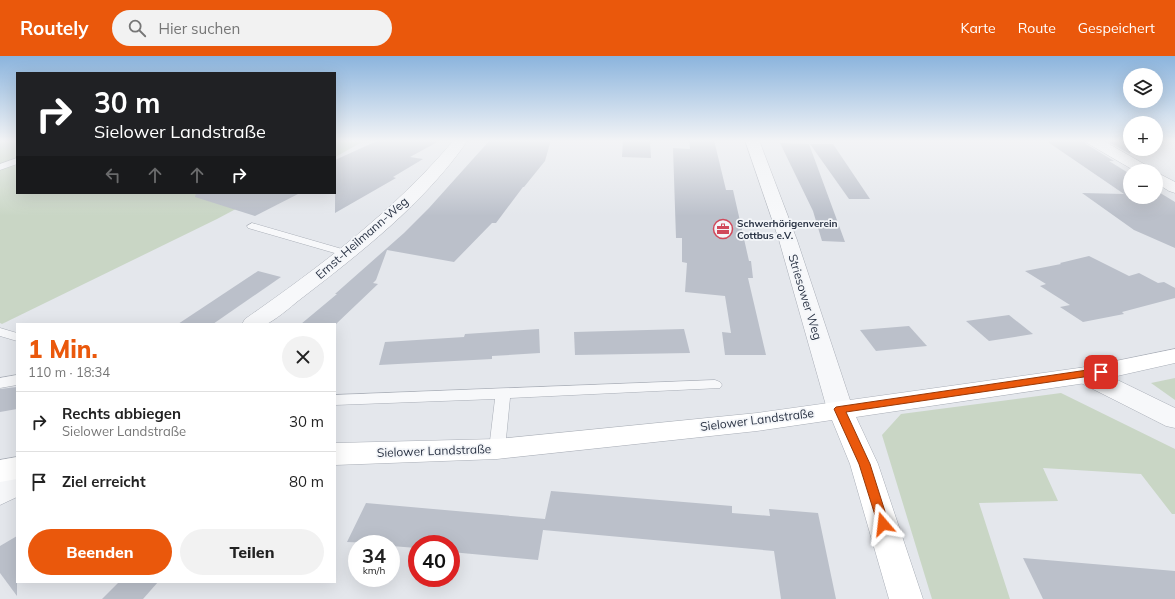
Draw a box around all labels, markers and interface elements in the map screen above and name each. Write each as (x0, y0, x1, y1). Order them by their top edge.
search box (112, 10, 392, 46)
text: Routely (20, 16, 88, 40)
icon: search (126, 17, 148, 39)
text: Hier suchen (158, 19, 240, 38)
text: Karte (961, 19, 996, 37)
text: Route (1018, 19, 1056, 37)
text: Gespeichert (1078, 19, 1155, 37)
map controls (1123, 68, 1163, 204)
button: layers (1123, 68, 1163, 108)
text: 30 m (94, 85, 160, 120)
icon: right (28, 88, 80, 140)
button: + (1123, 116, 1163, 156)
text: Sielower Landstraße (94, 120, 266, 143)
icon: left (102, 164, 124, 186)
icon: ahead (144, 164, 166, 186)
icon: ahead (186, 164, 208, 186)
icon: right (228, 164, 250, 186)
button: − (1123, 164, 1163, 204)
street label: Ernst-Heilmann-Weg (312, 193, 411, 282)
place label: Schwerhörigenverein Cottbus e.V. (737, 217, 838, 242)
office icon: Schwerhörigenverein Cottbus e.V. (712, 218, 734, 240)
street label: Striesower Weg (785, 252, 826, 342)
text: 1 Min. (28, 334, 98, 364)
button: close (282, 336, 324, 378)
pin (1084, 355, 1118, 389)
icon: arrive (1090, 361, 1112, 383)
text: 110 m · 18:34 (28, 364, 110, 380)
text: Rechts abbiegen (62, 404, 181, 423)
street label: Sielower Landstraße (699, 405, 815, 434)
icon: right (28, 411, 50, 433)
text: 30 m (289, 412, 324, 431)
text: Sielower Landstraße (62, 423, 186, 439)
street label: Sielower Landstraße (376, 441, 491, 460)
icon: arrive (28, 471, 50, 493)
text: Ziel erreicht (62, 472, 146, 491)
text: 80 m (289, 472, 324, 491)
position arrow (862, 503, 904, 545)
button: Beenden (28, 529, 172, 575)
button: Teilen (180, 529, 324, 575)
speed limit sign: 40 (408, 535, 460, 587)
text: 34 (362, 543, 386, 568)
text: km/h (363, 564, 385, 577)

